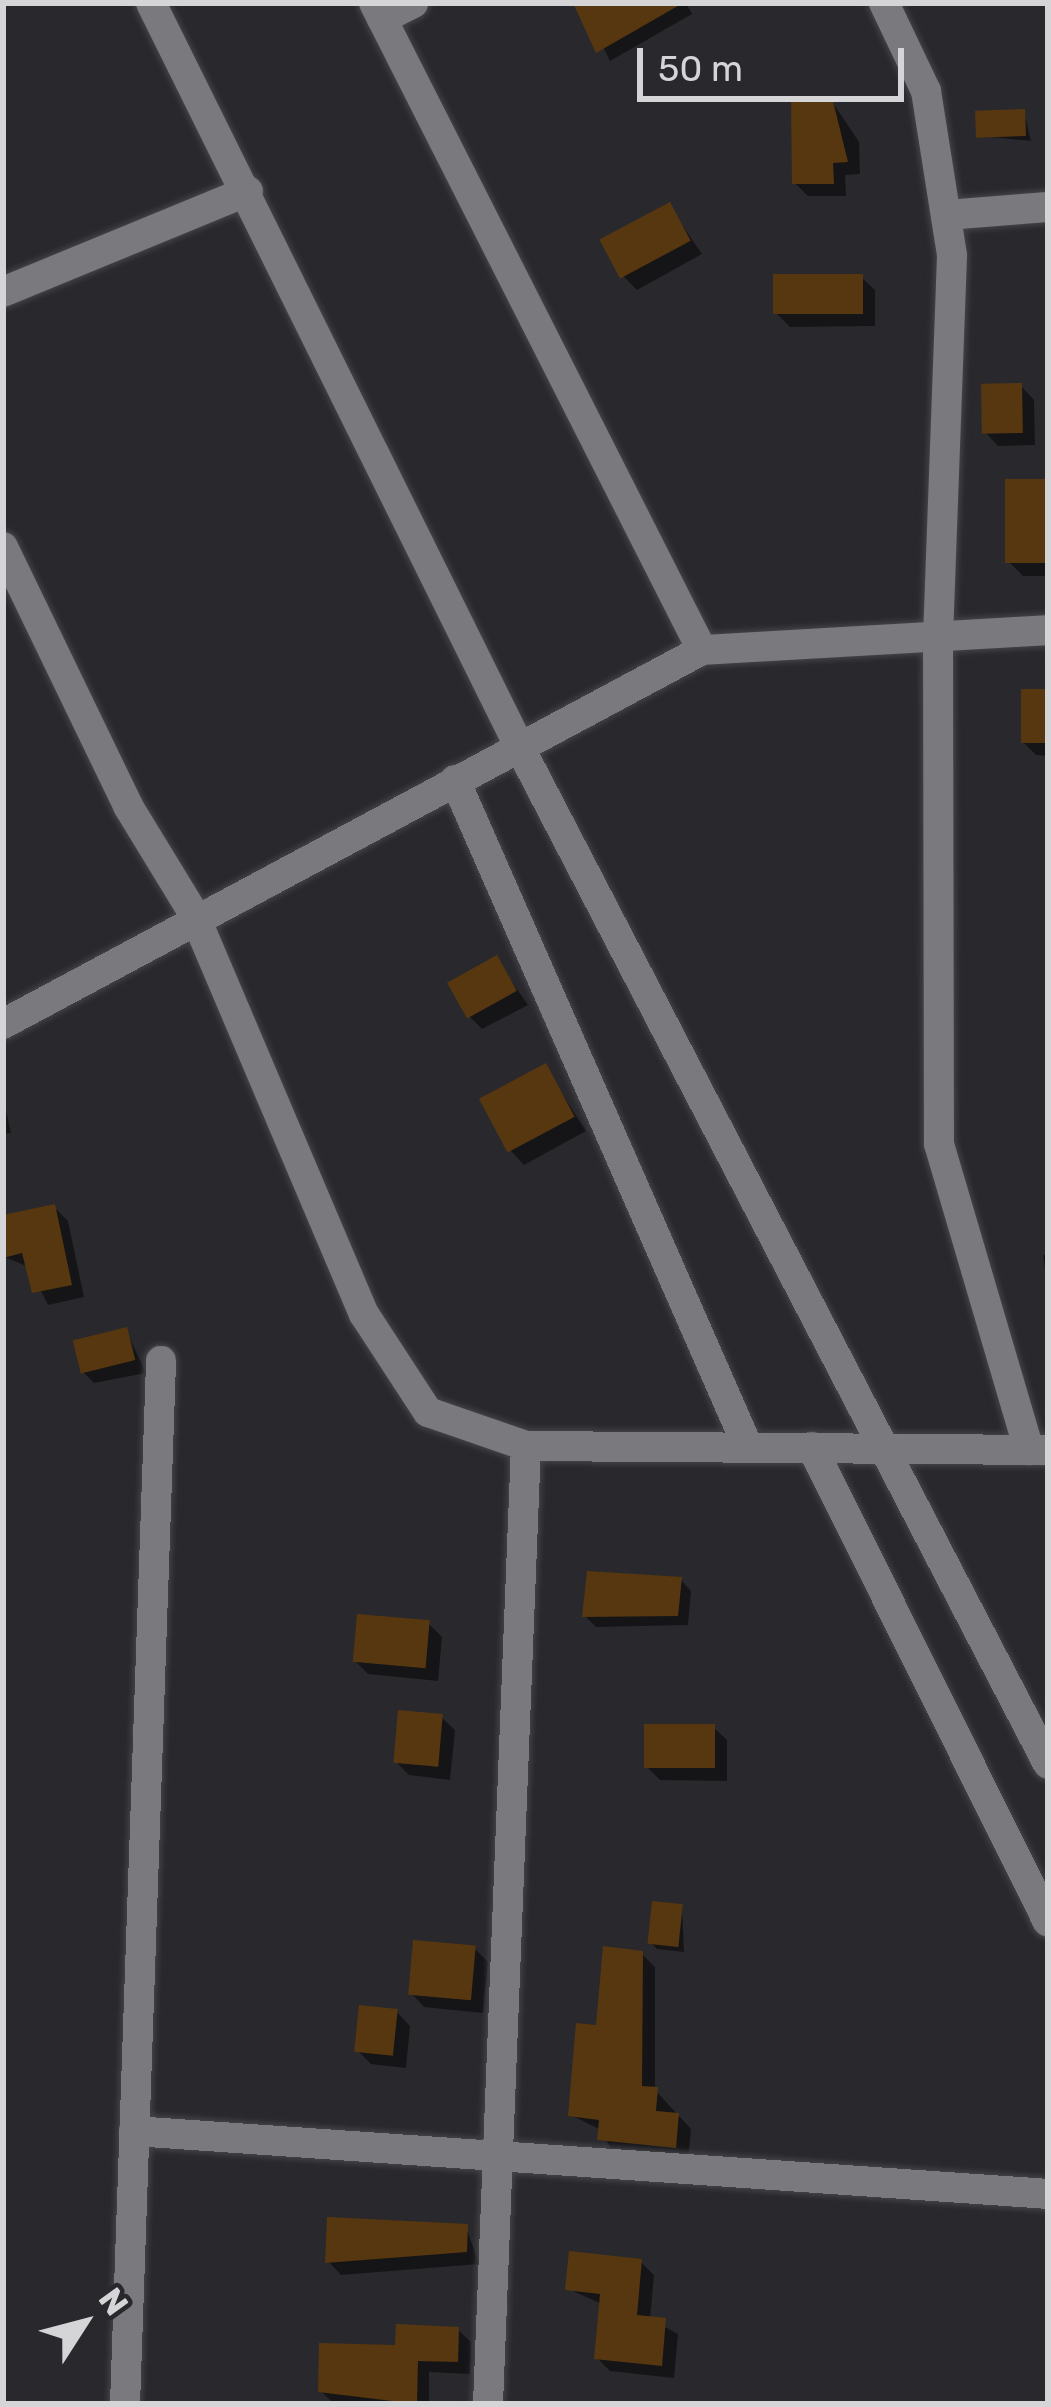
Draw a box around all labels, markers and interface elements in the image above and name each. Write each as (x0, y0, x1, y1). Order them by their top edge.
scale bar (643, 24, 910, 98)
text: 50 m (658, 47, 743, 90)
north arrow (24, 2263, 144, 2383)
text: N (91, 2280, 136, 2323)

